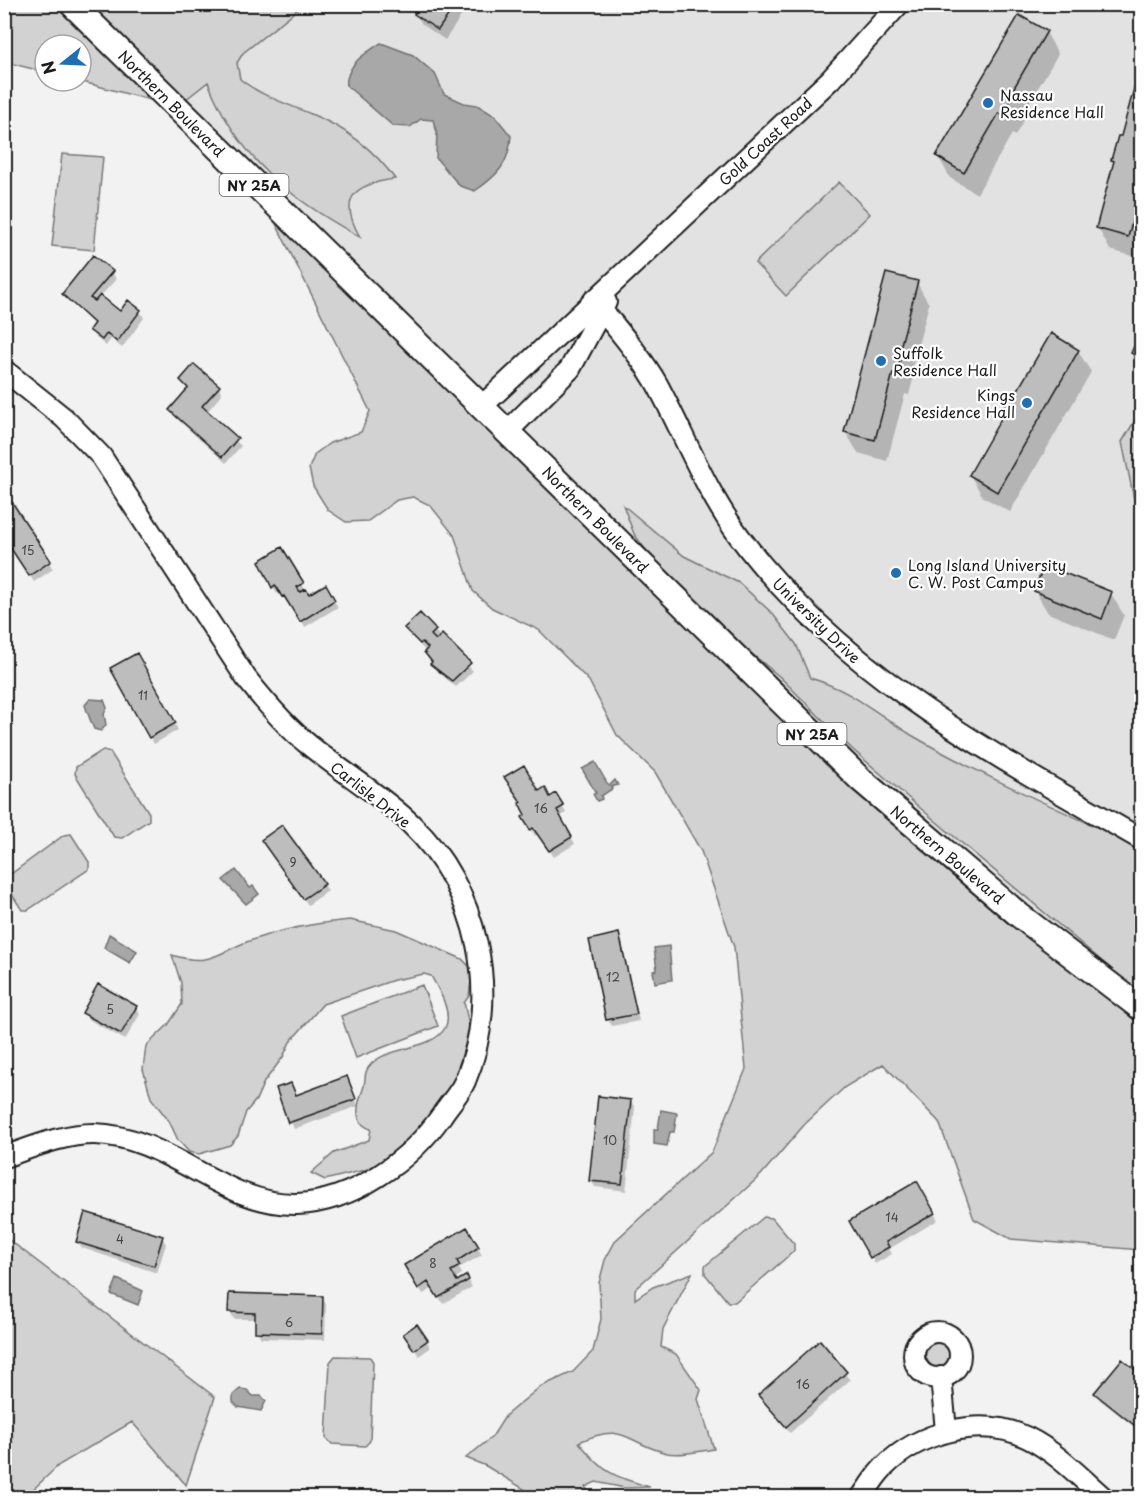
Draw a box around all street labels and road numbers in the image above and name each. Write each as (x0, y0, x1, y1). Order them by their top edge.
street label: Northern Boulevard (113, 44, 231, 162)
street label: Gold Coast Road (713, 91, 817, 191)
road number: NY 25A (220, 174, 288, 196)
street label: Northern Boulevard (537, 460, 655, 578)
street label: University Drive (768, 572, 866, 668)
road number: NY 25A (778, 723, 846, 745)
street label: Carlisle Drive (326, 755, 416, 833)
street label: Northern Boulevard (886, 799, 1010, 909)

